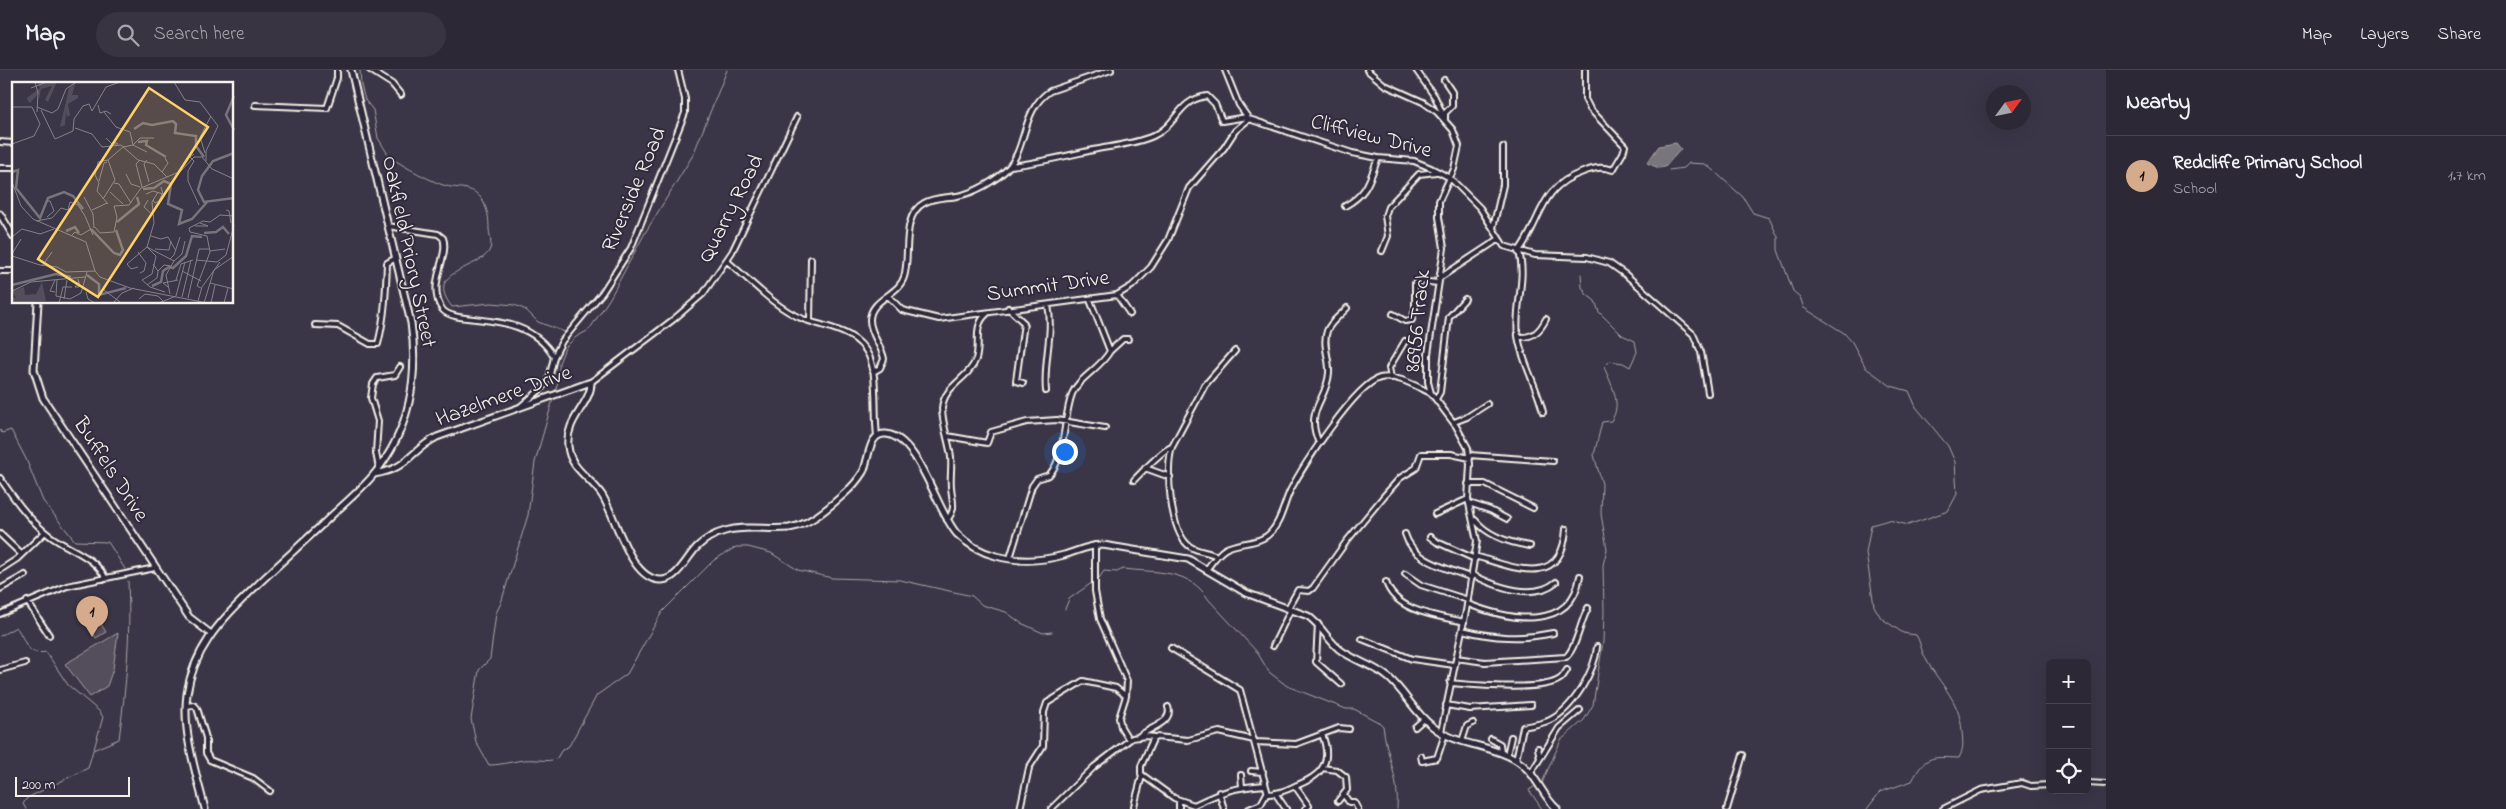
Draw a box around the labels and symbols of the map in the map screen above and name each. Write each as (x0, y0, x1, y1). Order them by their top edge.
inset map (12, 82, 234, 304)
north arrow (1986, 85, 2031, 130)
street label: Cliffview Drive (1307, 107, 1435, 168)
street label: Riverside Road (594, 123, 676, 257)
street label: Quarry Road (691, 149, 774, 269)
street label: Oakfield Priory Street (371, 153, 444, 352)
street label: Summit Drive (985, 263, 1112, 311)
street label: 86956 Track (1398, 268, 1440, 374)
street label: Hazelmere Drive (432, 358, 577, 436)
street label: Buffels Drive (64, 410, 156, 529)
your location (1052, 439, 1078, 465)
pin: 1 (76, 596, 108, 637)
scale bar (15, 774, 130, 797)

